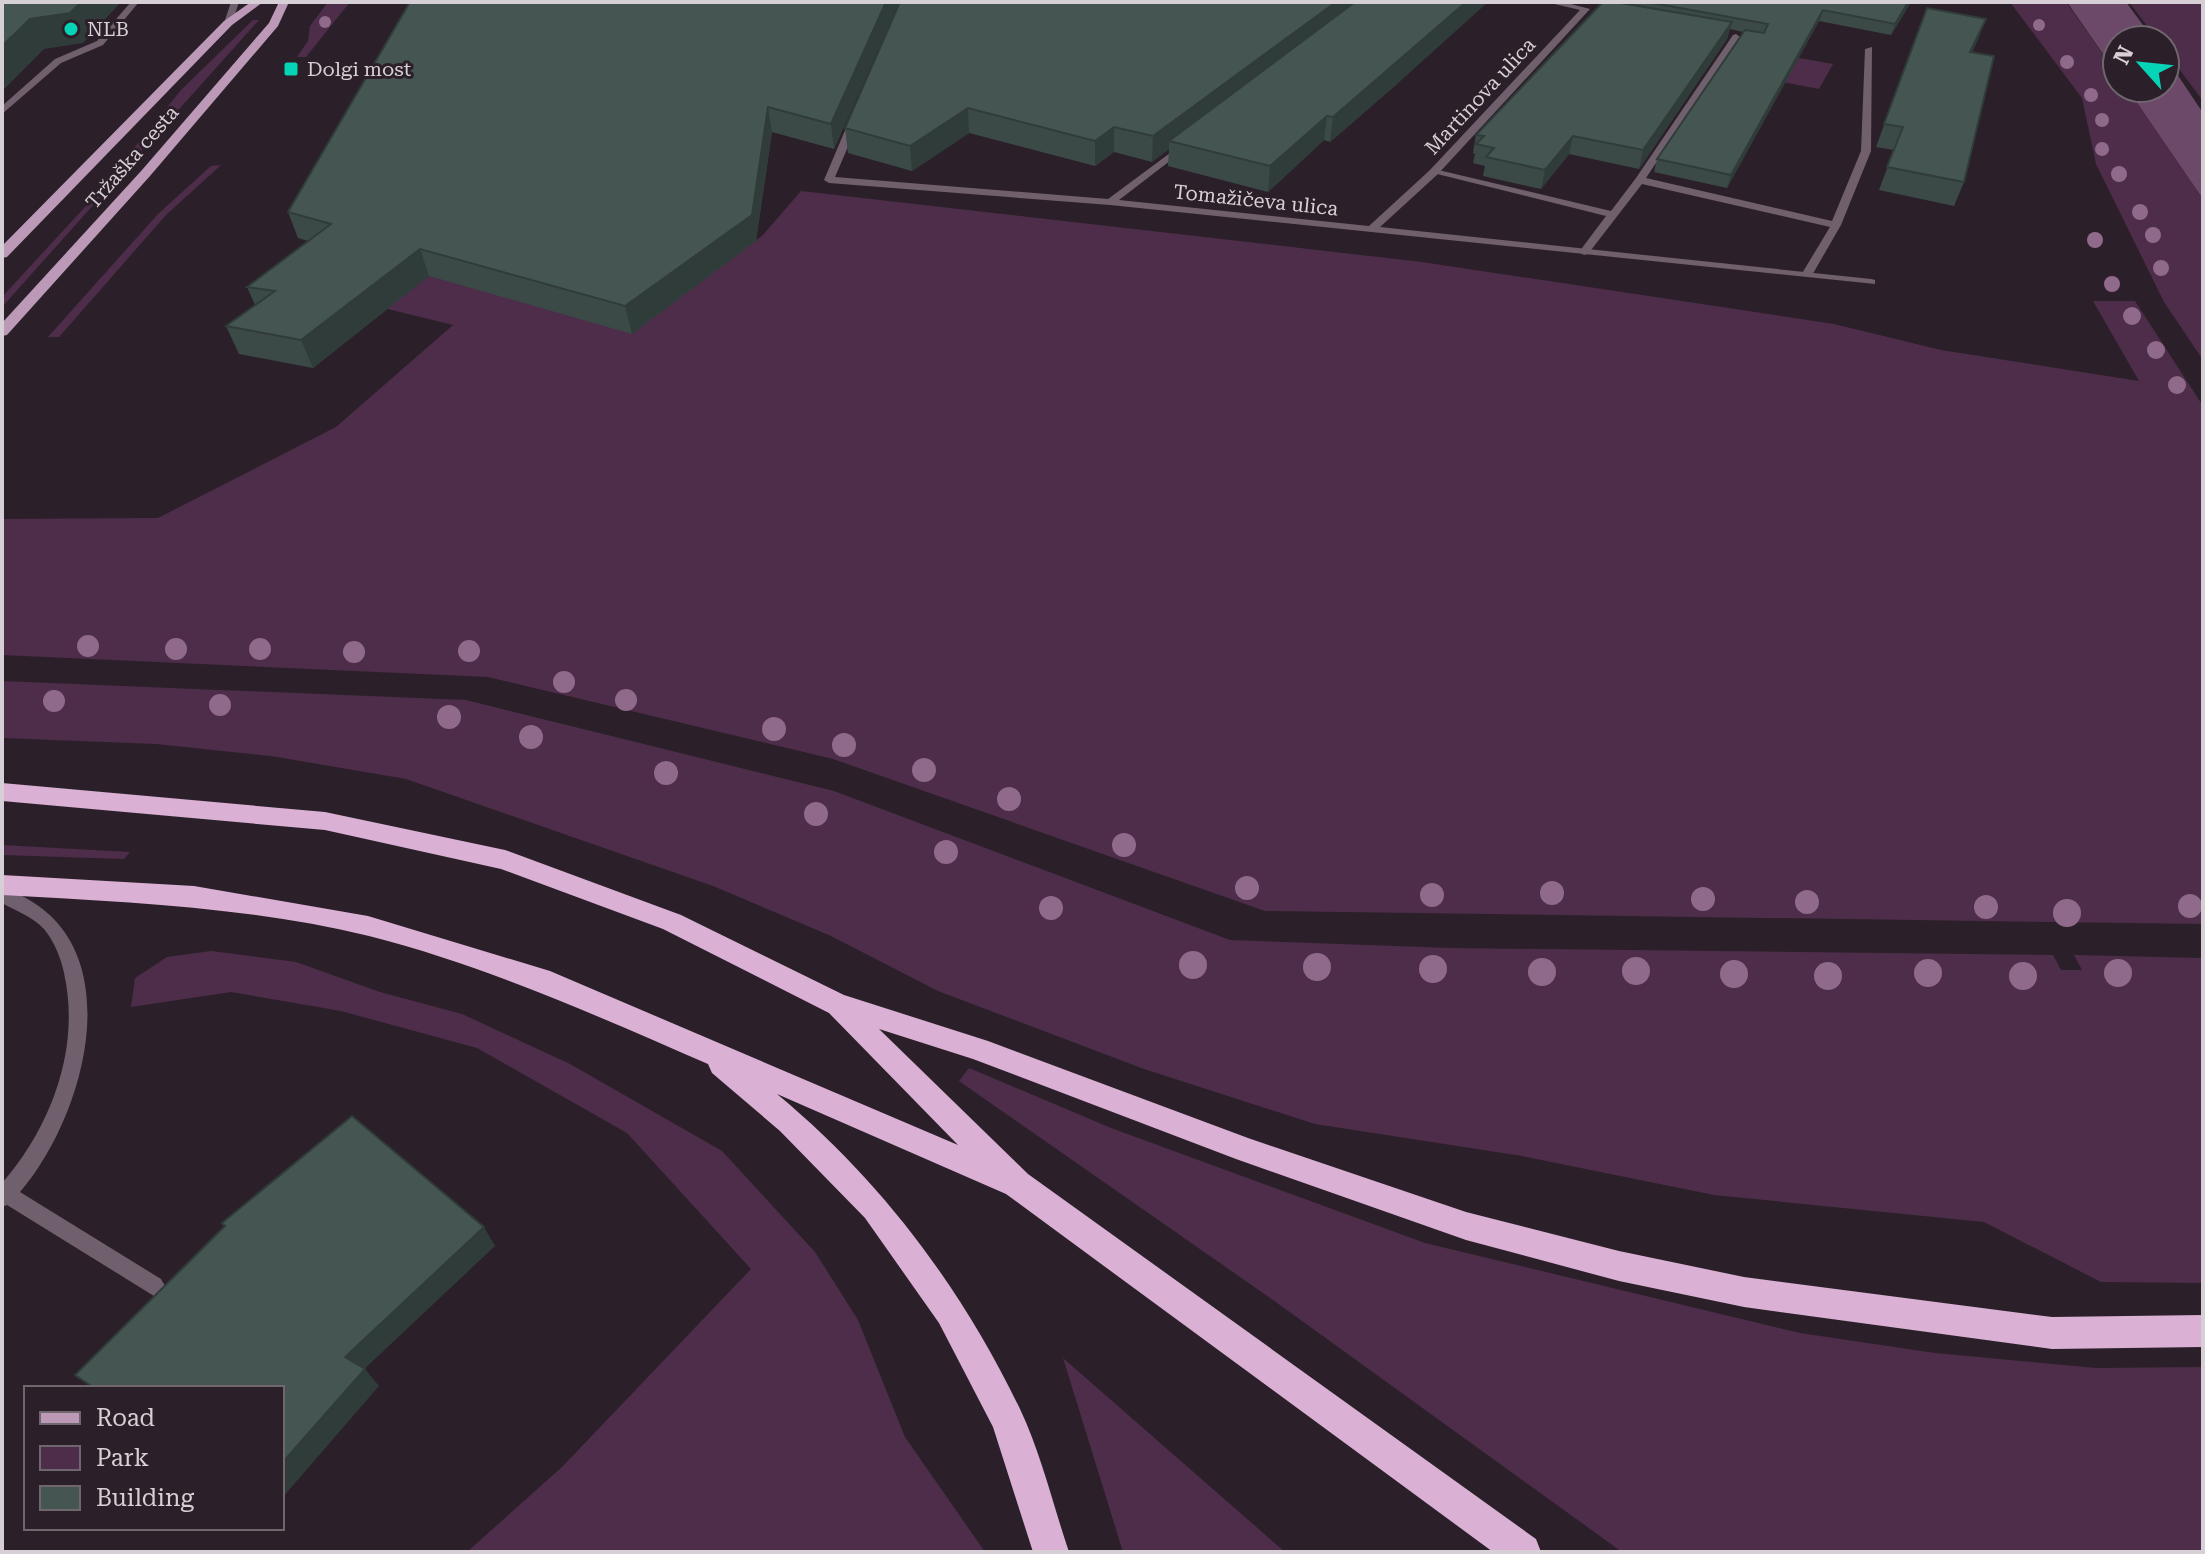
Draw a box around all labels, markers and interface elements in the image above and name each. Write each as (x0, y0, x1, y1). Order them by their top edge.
place label: NLB (87, 17, 129, 41)
marker: NLB (62, 20, 80, 38)
north arrow (2101, 24, 2181, 104)
street label: Martinova ulica (1420, 32, 1540, 159)
text: N (2109, 42, 2139, 68)
place label: Dolgi most (307, 57, 412, 81)
marker: Dolgi most (282, 60, 300, 78)
street label: Tržaška cesta (81, 100, 183, 214)
street label: Tomažičeva ulica (1173, 179, 1340, 221)
legend (24, 1386, 284, 1530)
text: Road (96, 1404, 155, 1432)
text: Park (96, 1444, 149, 1472)
text: Building (96, 1484, 194, 1512)

